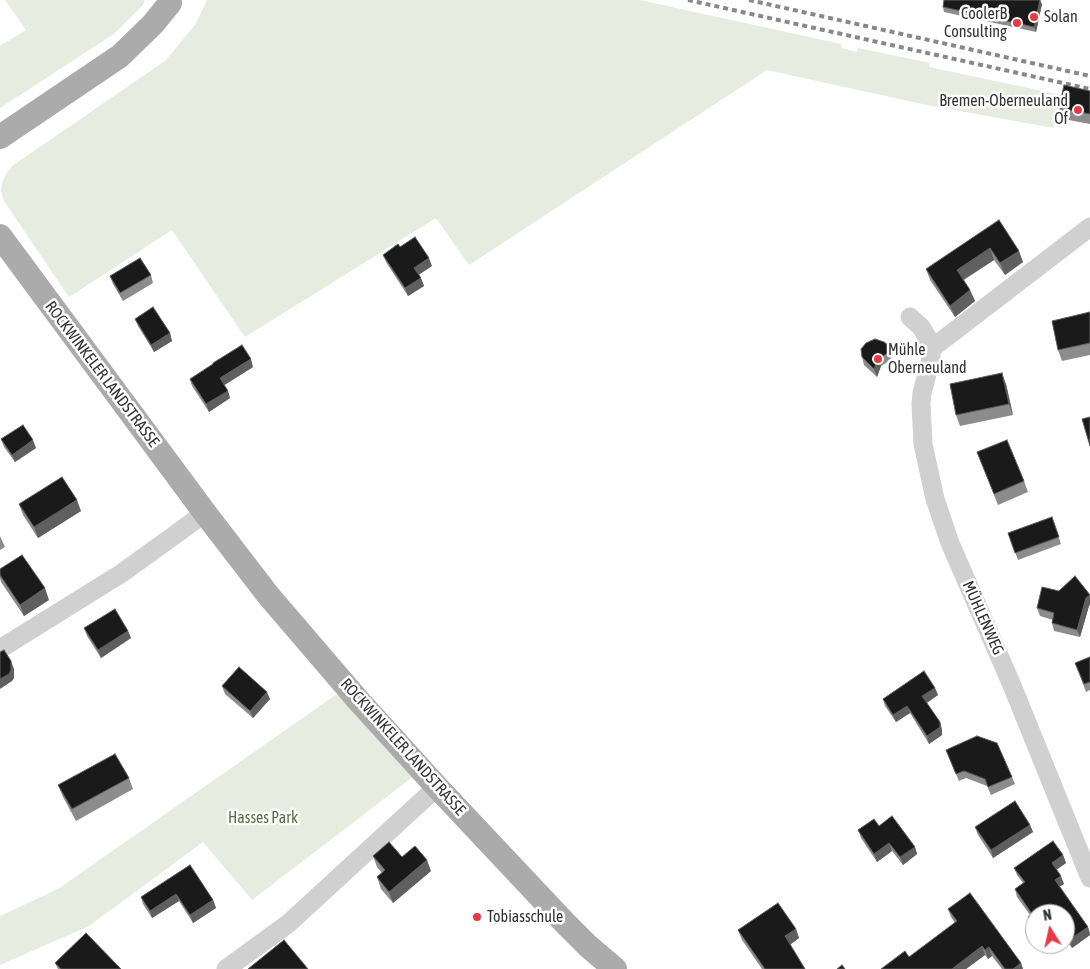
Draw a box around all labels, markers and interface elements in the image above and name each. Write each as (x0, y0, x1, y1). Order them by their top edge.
place label: CoolerB Consulting (944, 4, 1007, 42)
place label: Solan (1044, 7, 1078, 27)
marker: Solan (1028, 11, 1040, 23)
marker: CoolerB Consulting (1011, 17, 1023, 29)
place label: Bremen-Oberneuland Of (939, 91, 1068, 129)
marker: Bremen-Oberneuland Of (1072, 104, 1084, 116)
street label: ROCKWINKELER LANDSTRASSE (41, 297, 163, 451)
place label: Mühle Oberneuland (888, 340, 967, 378)
marker: Mühle Oberneuland (872, 353, 884, 365)
street label: MÜHLENWEG (958, 578, 1008, 658)
street label: ROCKWINKELER LANDSTRASSE (336, 675, 470, 819)
park label: Hasses Park (228, 808, 298, 828)
north arrow (1025, 904, 1075, 954)
place label: Tobiasschule (487, 907, 563, 927)
text: N (1042, 907, 1053, 924)
marker: Tobiasschule (471, 911, 483, 923)

